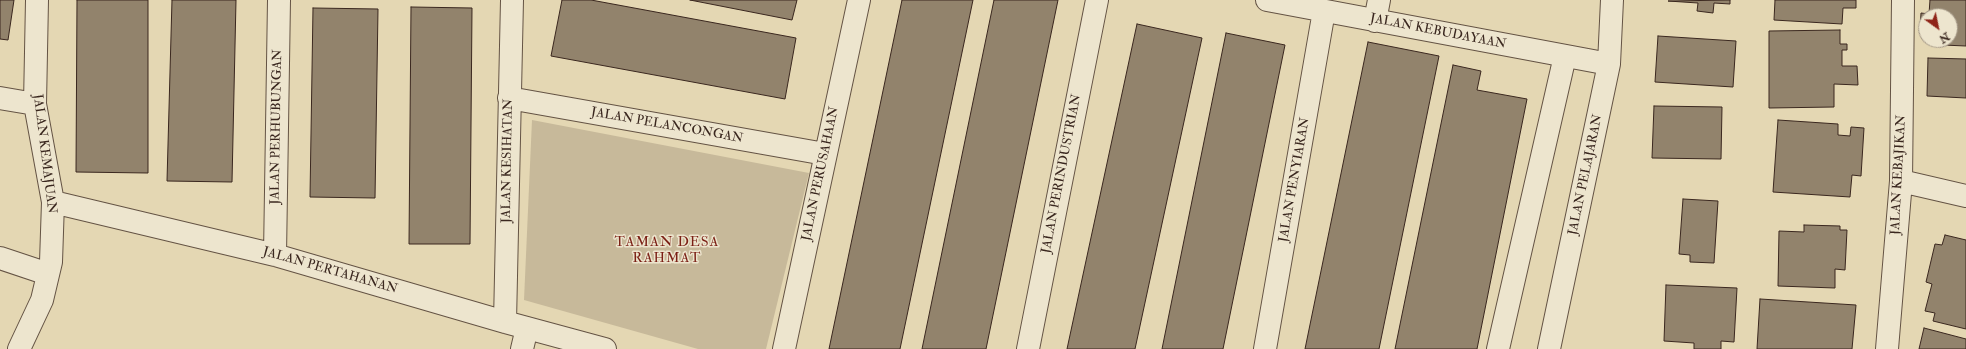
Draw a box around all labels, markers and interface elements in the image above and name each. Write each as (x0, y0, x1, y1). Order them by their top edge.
north arrow (1918, 8, 1958, 48)
street label: JALAN KEBUDAYAAN (1369, 11, 1507, 53)
text: N (1937, 30, 1952, 46)
street label: JALAN PERHUBUNGAN (268, 49, 286, 205)
street label: JALAN KEMAJUAN (29, 93, 59, 215)
street label: JALAN PERINDUSTRIAN (1039, 93, 1085, 255)
street label: JALAN KESIHATAN (499, 99, 517, 223)
street label: JALAN PELANCONGAN (590, 105, 744, 147)
street label: JALAN PERUSAHAAN (799, 105, 843, 243)
street label: JALAN PELAJARAN (1566, 113, 1606, 237)
street label: JALAN KEBAJIKAN (1888, 115, 1910, 235)
street label: JALAN PENYIARAN (1276, 116, 1314, 244)
district label: TAMAN DESA RAHMAT (615, 235, 719, 268)
street label: JALAN PERTAHANAN (261, 244, 399, 298)

